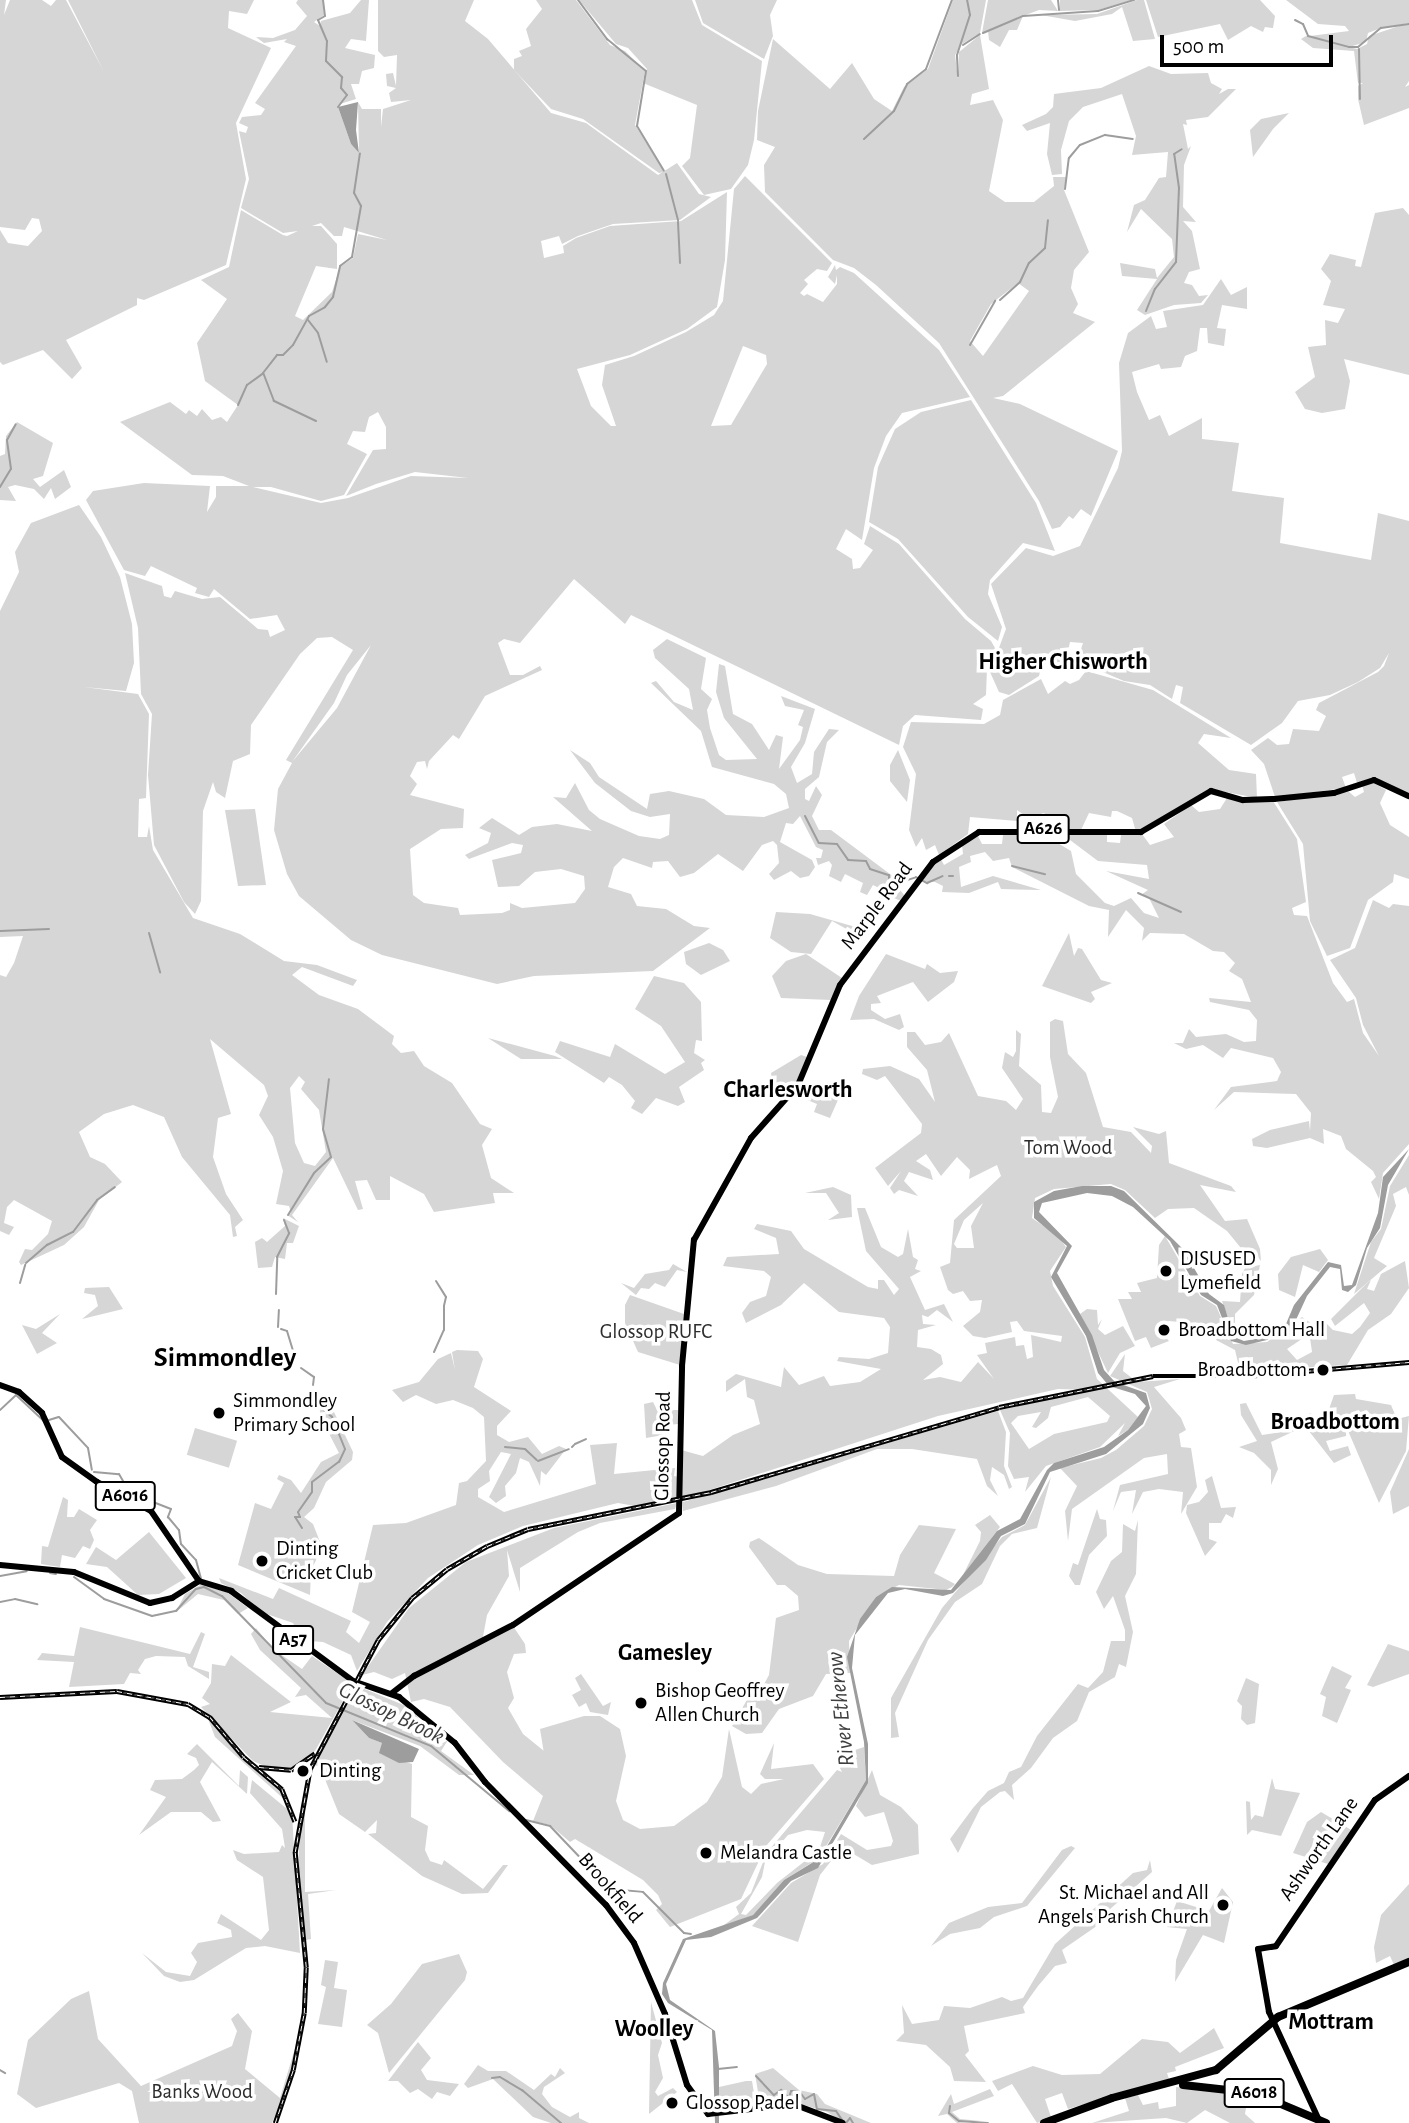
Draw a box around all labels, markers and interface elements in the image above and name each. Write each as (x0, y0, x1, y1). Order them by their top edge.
scale bar (1164, 21, 1337, 65)
text: 500 m (1173, 36, 1224, 57)
district label: Higher Chisworth (978, 649, 1148, 677)
road number: A626 (1015, 814, 1071, 844)
street label: Marple Road (836, 857, 918, 955)
district label: Charlesworth (723, 1077, 853, 1105)
park label: Tom Wood (1024, 1135, 1112, 1161)
place label: DISUSED Lymefield (1180, 1246, 1261, 1296)
marker: DISUSED Lymefield (1158, 1263, 1174, 1279)
place label: Broadbottom Hall (1178, 1317, 1325, 1343)
park label: Glossop RUFC (600, 1319, 712, 1345)
marker: Broadbottom Hall (1156, 1322, 1172, 1338)
district label: Simmondley (154, 1341, 296, 1375)
place label: Broadbottom (1197, 1357, 1307, 1383)
marker: Broadbottom (1313, 1360, 1333, 1380)
place label: Simmondley Primary School (233, 1388, 356, 1438)
street label: Glossop Road (649, 1391, 677, 1501)
marker: Simmondley Primary School (211, 1405, 227, 1421)
district label: Broadbottom (1270, 1409, 1400, 1437)
road number: A6016 (94, 1480, 156, 1512)
place label: Dinting Cricket Club (276, 1536, 373, 1586)
marker: Dinting Cricket Club (254, 1553, 270, 1569)
road number: A57 (272, 1624, 314, 1656)
district label: Gamesley (618, 1640, 712, 1668)
water label: River Etherow (822, 1650, 862, 1768)
water label: Glossop Brook (334, 1677, 448, 1751)
place label: Bishop Geoffrey Allen Church (655, 1678, 784, 1728)
marker: Bishop Geoffrey Allen Church (633, 1695, 649, 1711)
place label: Dinting (319, 1758, 381, 1784)
marker: Dinting (293, 1761, 313, 1781)
street label: Ashworth Lane (1274, 1792, 1364, 1906)
place label: Melandra Castle (720, 1840, 852, 1866)
marker: Melandra Castle (698, 1845, 714, 1861)
street label: Brookfield (572, 1847, 648, 1929)
place label: St. Michael and All Angels Parish Church (1038, 1880, 1209, 1930)
marker: St. Michael and All Angels Parish Church (1215, 1897, 1231, 1913)
district label: Mottram (1288, 2009, 1374, 2037)
district label: Woolley (615, 2016, 693, 2044)
road number: A6018 (1222, 2078, 1286, 2108)
park label: Banks Wood (151, 2079, 253, 2105)
place label: Glossop Padel (686, 2090, 800, 2116)
marker: Glossop Padel (664, 2095, 680, 2111)

